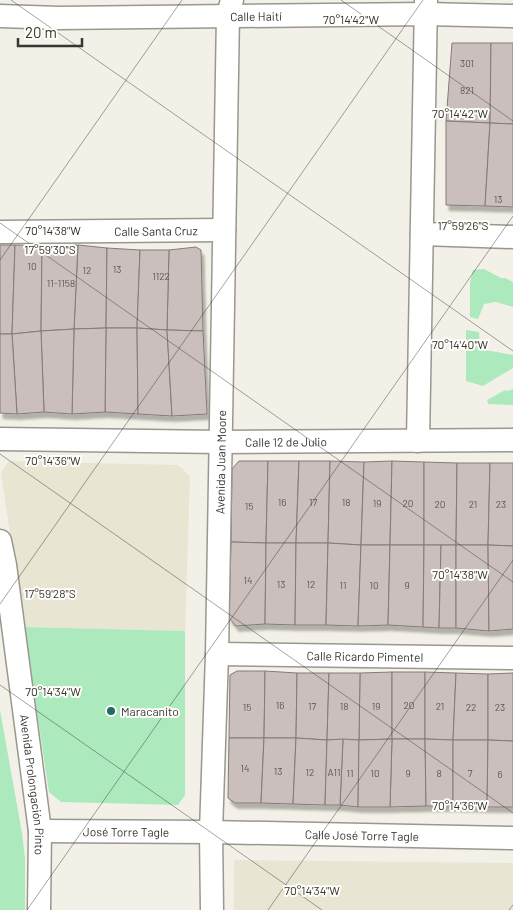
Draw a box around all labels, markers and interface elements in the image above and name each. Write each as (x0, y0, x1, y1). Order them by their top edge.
street label: Calle Haití (230, 9, 282, 23)
text: 70°14'42"W (323, 12, 379, 26)
scale bar (18, 15, 81, 47)
text: 20 m (25, 23, 57, 41)
house number: 301 (460, 57, 474, 69)
house number: 821 (460, 84, 474, 96)
text: 70°14'42"W (432, 106, 488, 120)
house number: 13 (494, 193, 502, 205)
text: 17°59'26"S (437, 218, 489, 232)
text: 70°14'38"W (25, 223, 81, 237)
street label: Calle Santa Cruz (114, 223, 198, 238)
text: 17°59'30"S (24, 242, 76, 256)
house number: 10 (27, 260, 37, 272)
house number: 13 (113, 263, 121, 275)
house number: 12 (83, 264, 91, 276)
house number: 1122 (152, 270, 170, 282)
house number: 11-1158 (47, 277, 75, 289)
text: 70°14'40"W (432, 337, 489, 351)
street label: Avenida Juan Moore (212, 410, 228, 514)
street label: Calle 12 de Julio (245, 434, 327, 449)
text: 70°14'36"W (25, 453, 81, 467)
house number: 16 (278, 496, 286, 508)
house number: 17 (309, 496, 317, 508)
house number: 18 (342, 496, 350, 508)
house number: 19 (373, 497, 381, 509)
house number: 20 (402, 497, 414, 509)
house number: 20 (434, 498, 446, 510)
house number: 21 (469, 498, 477, 510)
house number: 23 (496, 498, 506, 510)
house number: 15 (245, 500, 253, 512)
text: 70°14'38"W (432, 567, 488, 581)
house number: 14 (243, 574, 253, 586)
house number: 13 (277, 578, 285, 590)
house number: 12 (307, 578, 315, 590)
house number: 11 (339, 579, 347, 591)
house number: 10 (369, 579, 379, 591)
house number: 9 (404, 579, 410, 591)
text: 17°59'28"S (24, 586, 76, 600)
street label: Calle Ricardo Pimentel (307, 648, 423, 664)
text: 70°14'34"W (25, 684, 81, 698)
house number: 16 (276, 699, 284, 711)
house number: 20 (403, 699, 415, 711)
house number: 17 (308, 700, 316, 712)
house number: 18 (340, 700, 348, 712)
house number: 19 (372, 700, 380, 712)
house number: 21 (436, 700, 444, 712)
house number: 15 (243, 701, 251, 713)
house number: 22 (466, 701, 476, 713)
house number: 23 (495, 701, 505, 713)
place label: Maracanito (121, 704, 179, 718)
marker: Maracanito (105, 705, 117, 717)
street label: Avenida Prolongación Pinto (18, 713, 47, 855)
house number: 14 (240, 762, 250, 774)
house number: 13 (274, 765, 282, 777)
house number: 12 (306, 766, 314, 778)
house number: A11 (327, 766, 341, 778)
house number: 11 (346, 767, 354, 779)
house number: 10 (370, 767, 380, 779)
house number: 9 (405, 767, 411, 779)
house number: 8 (436, 767, 442, 779)
house number: 7 (468, 767, 473, 779)
house number: 6 (497, 768, 503, 780)
text: 70°14'36"W (432, 798, 488, 812)
street label: José Torre Tagle (83, 824, 169, 839)
street label: Calle José Torre Tagle (305, 827, 419, 843)
text: 70°14'34"W (284, 883, 340, 897)

